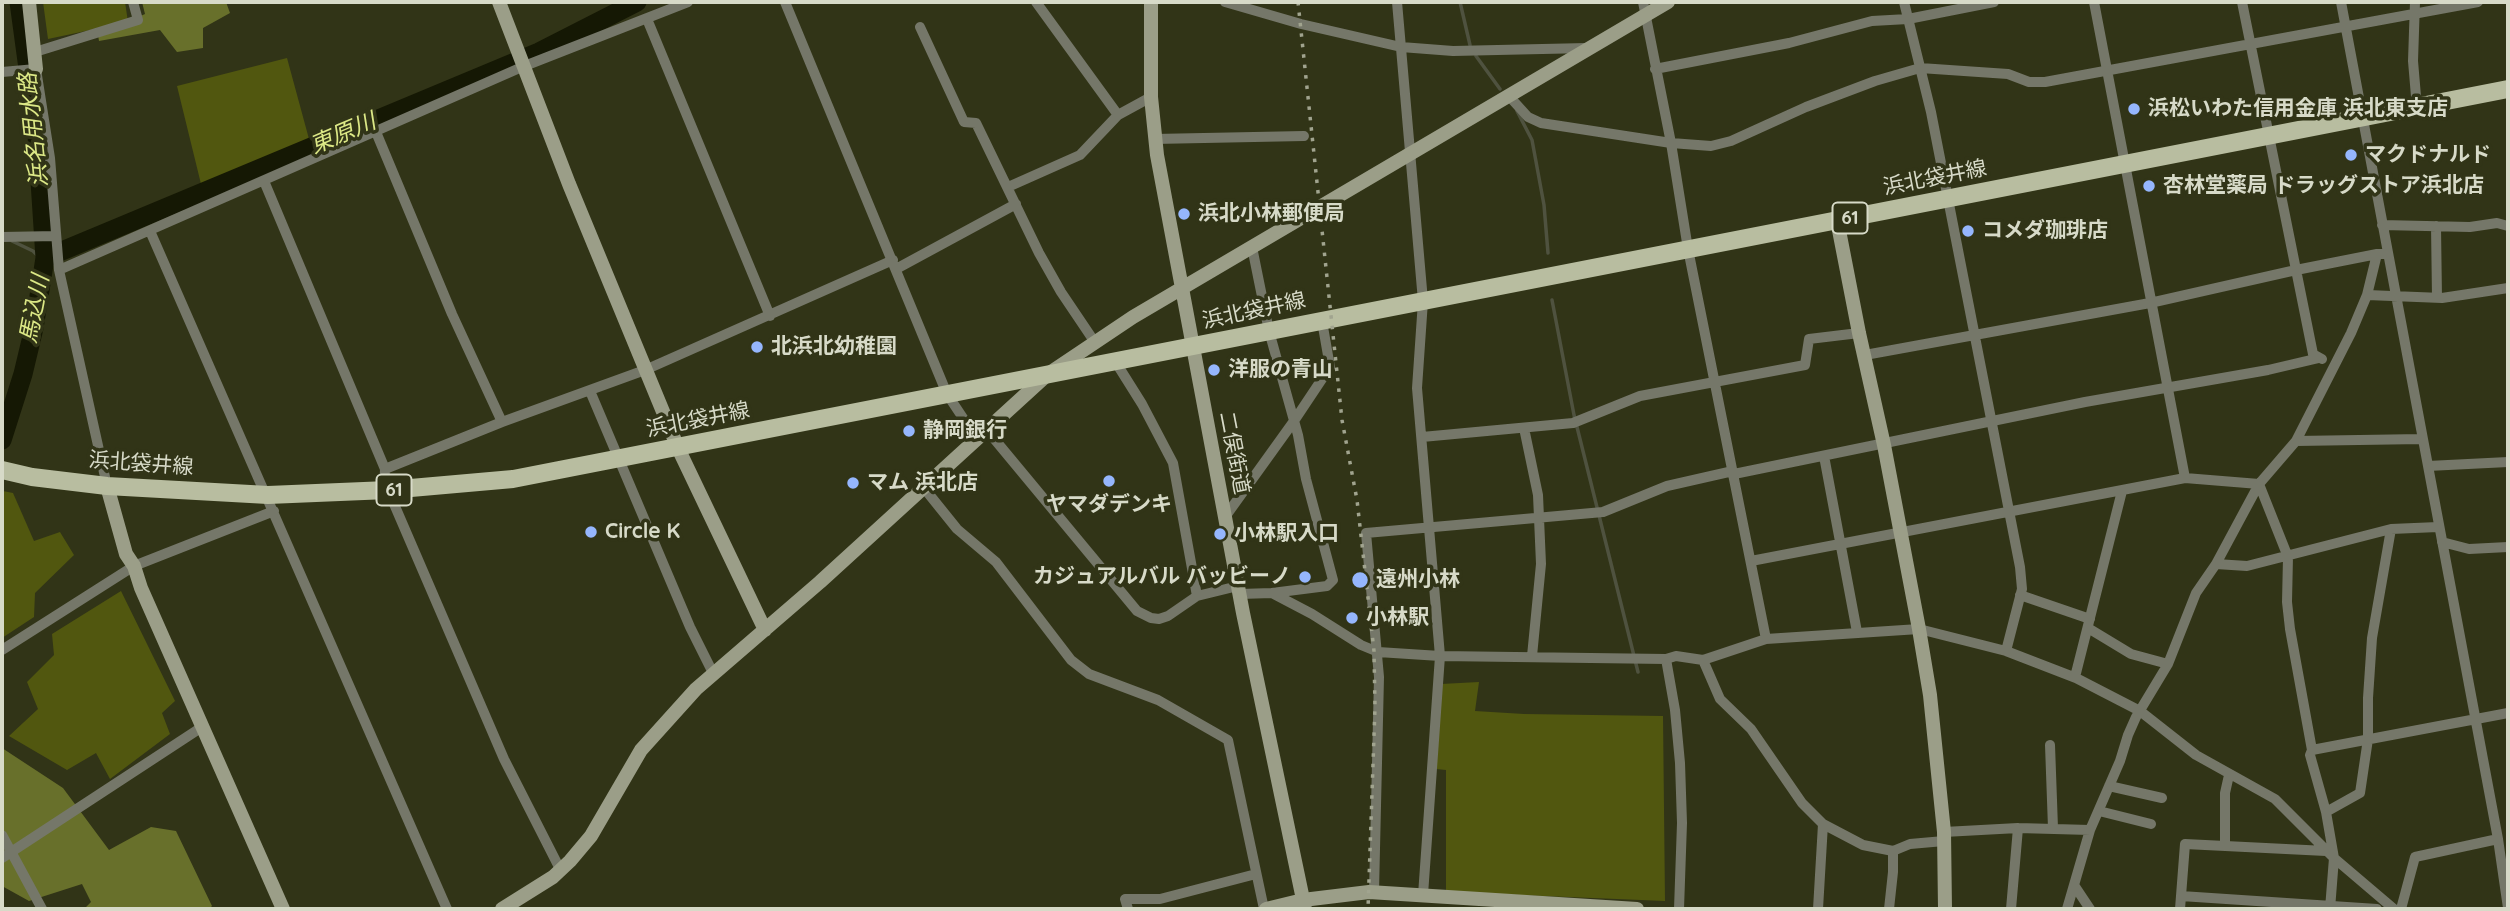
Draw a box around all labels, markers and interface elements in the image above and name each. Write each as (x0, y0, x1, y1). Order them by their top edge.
water label: 浜名用水路 (14, 71, 54, 189)
place label: 浜松いわた信用金庫 浜北東支店 (2148, 96, 2448, 122)
marker: 浜松いわた信用金庫 浜北東支店 (2126, 101, 2142, 117)
water label: 東原川 (306, 108, 380, 160)
place label: マクドナルド (2365, 142, 2491, 168)
marker: マクドナルド (2343, 147, 2359, 163)
street label: 浜北袋井線 (1881, 156, 1989, 200)
place label: 杏林堂薬局 ドラッグストア浜北店 (2163, 173, 2484, 199)
marker: 杏林堂薬局 ドラッグストア浜北店 (2141, 178, 2157, 194)
place label: 浜北小林郵便局 (1198, 201, 1345, 227)
road number: 61 (1832, 202, 1868, 233)
marker: 浜北小林郵便局 (1176, 206, 1192, 222)
place label: コメダ珈琲店 (1982, 218, 2108, 244)
marker: コメダ珈琲店 (1960, 223, 1976, 239)
water label: 馬込川 (15, 273, 55, 345)
street label: 浜北袋井線 (1200, 288, 1308, 334)
place label: 北浜北幼稚園 (771, 334, 897, 360)
marker: 北浜北幼稚園 (749, 339, 765, 355)
place label: 洋服の青山 (1228, 357, 1333, 383)
marker: 洋服の青山 (1206, 362, 1222, 378)
street label: 浜北袋井線 (644, 398, 752, 442)
street label: 二俣街道 (1214, 409, 1254, 497)
place label: 静岡銀行 (923, 418, 1007, 444)
marker: 静岡銀行 (901, 423, 917, 439)
street label: 浜北袋井線 (88, 448, 194, 480)
place label: マム 浜北店 (867, 470, 978, 496)
marker: ヤマダデンキ (1101, 473, 1117, 489)
road number: 61 (376, 475, 412, 505)
marker: マム 浜北店 (845, 475, 861, 491)
place label: ヤマダデンキ (1046, 492, 1172, 518)
place label: Circle K (605, 519, 680, 545)
place label: 小林駅入口 (1234, 521, 1339, 547)
marker: Circle K (583, 524, 599, 540)
marker: 小林駅入口 (1212, 526, 1228, 542)
place label: カジュアルバル バッビーノ (1033, 564, 1291, 590)
place label: 遠州小林 (1376, 567, 1460, 593)
marker: カジュアルバル バッビーノ (1297, 569, 1313, 585)
marker: 遠州小林 (1350, 570, 1370, 590)
place label: 小林駅 (1366, 605, 1429, 631)
marker: 小林駅 (1344, 610, 1360, 626)

